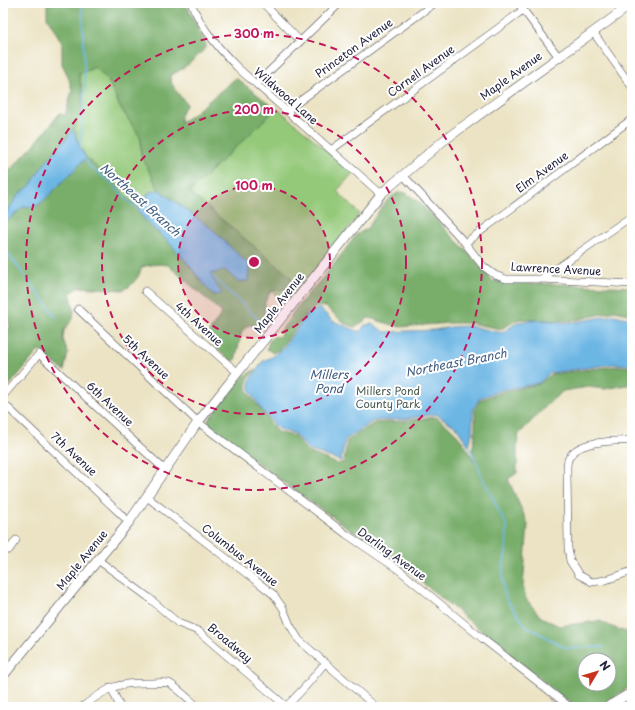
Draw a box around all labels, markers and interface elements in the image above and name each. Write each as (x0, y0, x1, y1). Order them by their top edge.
street label: Princeton Avenue (311, 14, 396, 82)
text: 300 m (234, 24, 274, 42)
street label: Cornell Avenue (384, 40, 458, 101)
street label: Maple Avenue (476, 47, 545, 104)
street label: Wildwood Lane (250, 63, 322, 128)
text: 200 m (234, 100, 274, 118)
street label: Elm Avenue (512, 147, 571, 196)
water label: Northeast Branch (97, 158, 186, 241)
text: 100 m (235, 176, 273, 194)
centre of rings (247, 255, 261, 269)
street label: Lawrence Avenue (510, 258, 602, 279)
street label: Maple Avenue (249, 269, 308, 337)
street label: 4th Avenue (172, 298, 227, 350)
street label: 5th Avenue (119, 330, 174, 383)
water label: Northeast Branch (404, 343, 509, 381)
water label: Millers Pond (310, 365, 350, 397)
street label: 6th Avenue (83, 377, 138, 430)
park label: Millers Pond County Park (355, 382, 421, 412)
street label: 7th Avenue (47, 428, 101, 480)
street label: Columbus Avenue (198, 519, 282, 590)
street label: Darling Avenue (354, 523, 430, 584)
street label: Maple Avenue (52, 526, 111, 593)
street label: Broadway (204, 619, 256, 666)
north arrow (577, 652, 617, 692)
text: N (596, 657, 615, 674)

